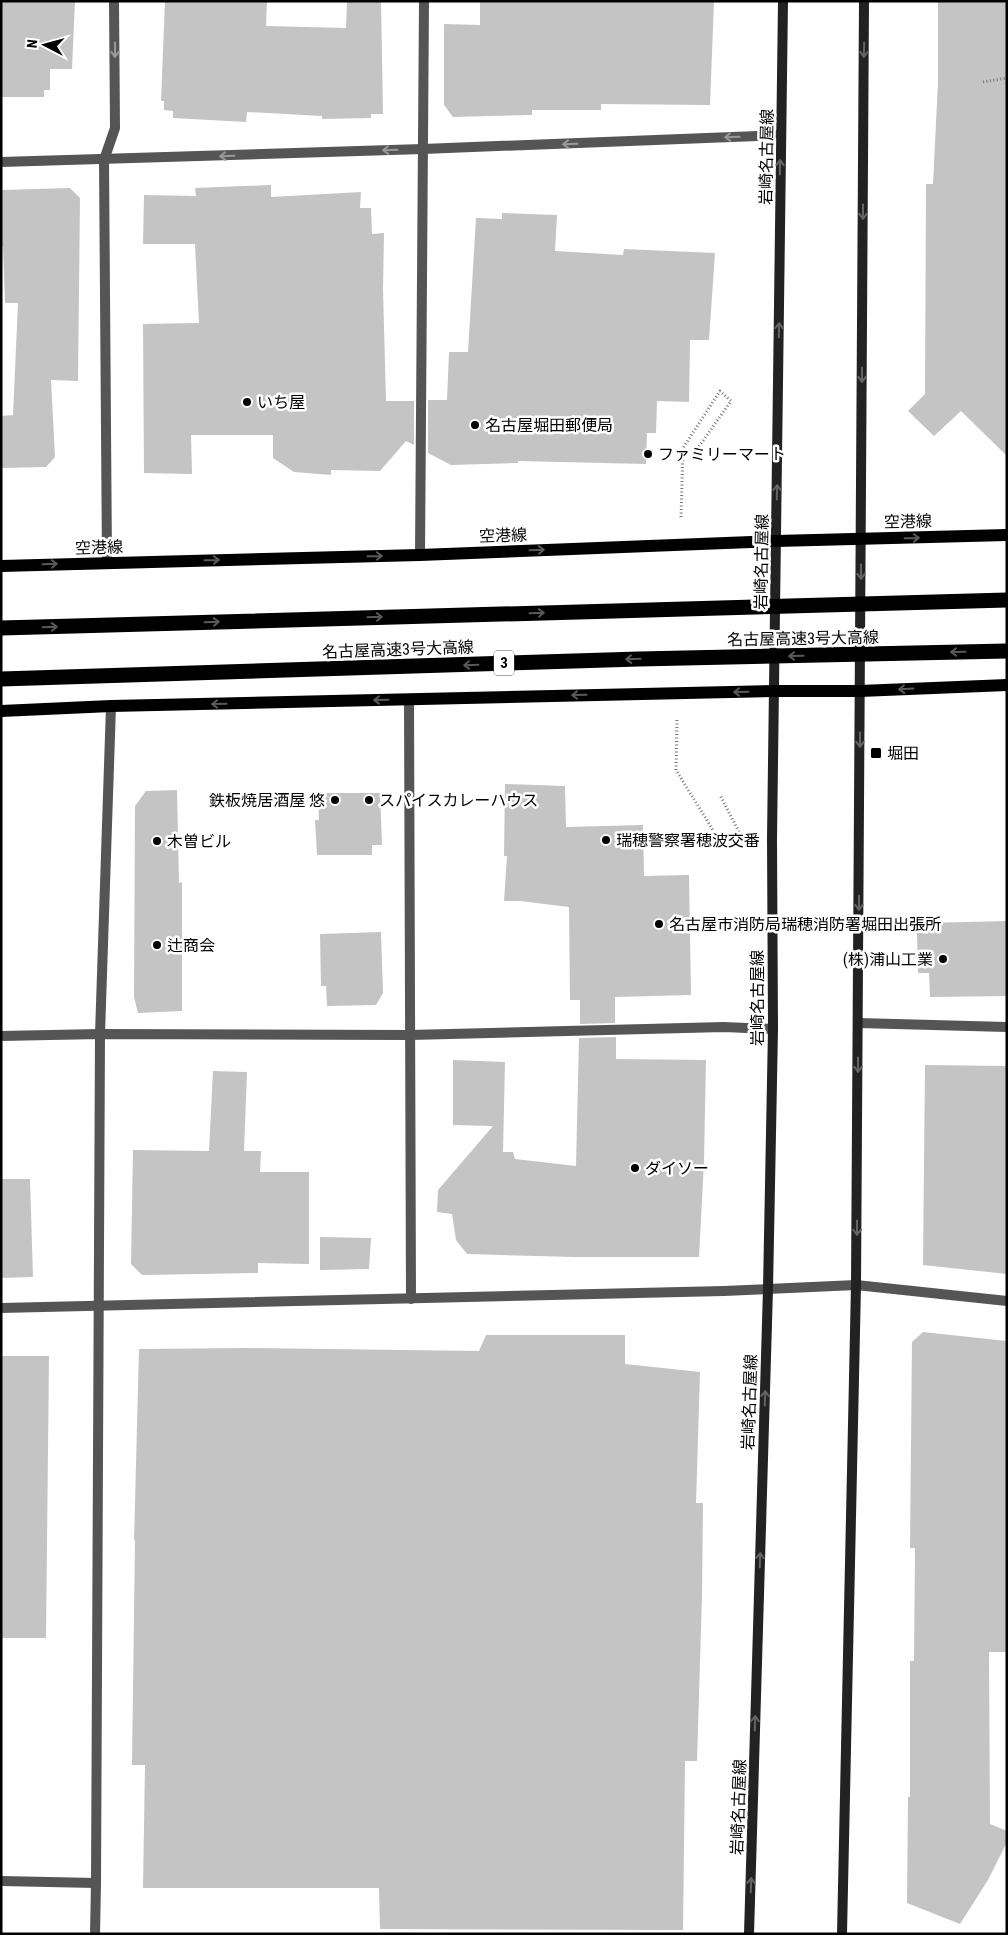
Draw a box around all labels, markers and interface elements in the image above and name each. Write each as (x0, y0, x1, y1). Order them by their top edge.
north arrow (20, 20, 70, 70)
text: N (24, 39, 40, 49)
one-way arrow (110, 42, 120, 58)
one-way arrow (859, 42, 869, 58)
street label: 岩崎名古屋線 (756, 109, 777, 205)
one-way arrow (724, 133, 740, 142)
one-way arrow (562, 139, 578, 148)
one-way arrow (382, 146, 398, 155)
one-way arrow (220, 151, 236, 160)
one-way arrow (776, 159, 785, 175)
one-way arrow (858, 204, 868, 220)
one-way arrow (774, 322, 783, 338)
one-way arrow (857, 366, 867, 383)
place label: いち屋 (257, 393, 305, 412)
marker: いち屋 (241, 396, 253, 408)
place label: 名古屋堀田郵便局 (485, 416, 613, 435)
marker: 名古屋堀田郵便局 (469, 419, 481, 431)
place label: ファミリーマート (658, 445, 786, 464)
marker: ファミリーマート (642, 448, 654, 460)
one-way arrow (772, 484, 782, 500)
street label: 空港線 (884, 512, 932, 531)
street label: 岩崎名古屋線 (751, 514, 772, 610)
street label: 空港線 (479, 525, 527, 546)
one-way arrow (904, 533, 920, 542)
street label: 空港線 (75, 537, 123, 558)
one-way arrow (529, 545, 545, 555)
one-way arrow (366, 551, 383, 561)
one-way arrow (204, 555, 220, 565)
one-way arrow (42, 560, 58, 569)
one-way arrow (856, 564, 866, 580)
one-way arrow (529, 608, 545, 617)
one-way arrow (367, 613, 383, 622)
one-way arrow (204, 617, 220, 627)
one-way arrow (42, 622, 58, 632)
street label: 名古屋高速3号大高線 (727, 628, 879, 649)
street label: 名古屋高速3号大高線 (322, 637, 474, 662)
one-way arrow (950, 647, 966, 657)
road number: 3 (494, 650, 514, 676)
one-way arrow (788, 651, 804, 660)
one-way arrow (625, 655, 641, 664)
one-way arrow (463, 660, 479, 669)
one-way arrow (898, 685, 914, 694)
one-way arrow (734, 687, 750, 696)
one-way arrow (571, 691, 587, 700)
one-way arrow (374, 695, 390, 705)
one-way arrow (211, 699, 227, 708)
one-way arrow (855, 732, 865, 748)
place label: 堀田 (887, 744, 919, 763)
marker: 堀田 (869, 746, 883, 760)
place label: 鉄板焼居酒屋 悠 (209, 791, 325, 810)
place label: スパイスカレーハウス (379, 791, 538, 810)
marker: 鉄板焼居酒屋 悠 (329, 794, 341, 806)
marker: スパイスカレーハウス (363, 794, 375, 806)
place label: 瑞穂警察署穂波交番 (616, 831, 760, 850)
place label: 木曽ビル (167, 832, 231, 851)
marker: 瑞穂警察署穂波交番 (600, 834, 612, 846)
marker: 木曽ビル (151, 835, 163, 847)
one-way arrow (854, 894, 864, 910)
place label: 名古屋市消防局瑞穂消防署堀田出張所 (669, 915, 941, 934)
marker: 名古屋市消防局瑞穂消防署堀田出張所 (653, 918, 665, 930)
place label: 辻商会 (167, 936, 215, 955)
marker: 辻商会 (151, 939, 163, 951)
street label: 岩崎名古屋線 (748, 950, 767, 1046)
place label: (株)浦山工業 (843, 950, 933, 969)
marker: (株)浦山工業 (937, 953, 949, 965)
one-way arrow (853, 1056, 863, 1073)
place label: ダイソー (645, 1159, 709, 1178)
marker: ダイソー (629, 1162, 641, 1174)
one-way arrow (852, 1219, 861, 1235)
street label: 岩崎名古屋線 (738, 1354, 761, 1450)
one-way arrow (760, 1390, 769, 1406)
one-way arrow (755, 1552, 765, 1568)
one-way arrow (751, 1715, 760, 1731)
street label: 岩崎名古屋線 (727, 1759, 750, 1855)
one-way arrow (746, 1877, 755, 1893)

